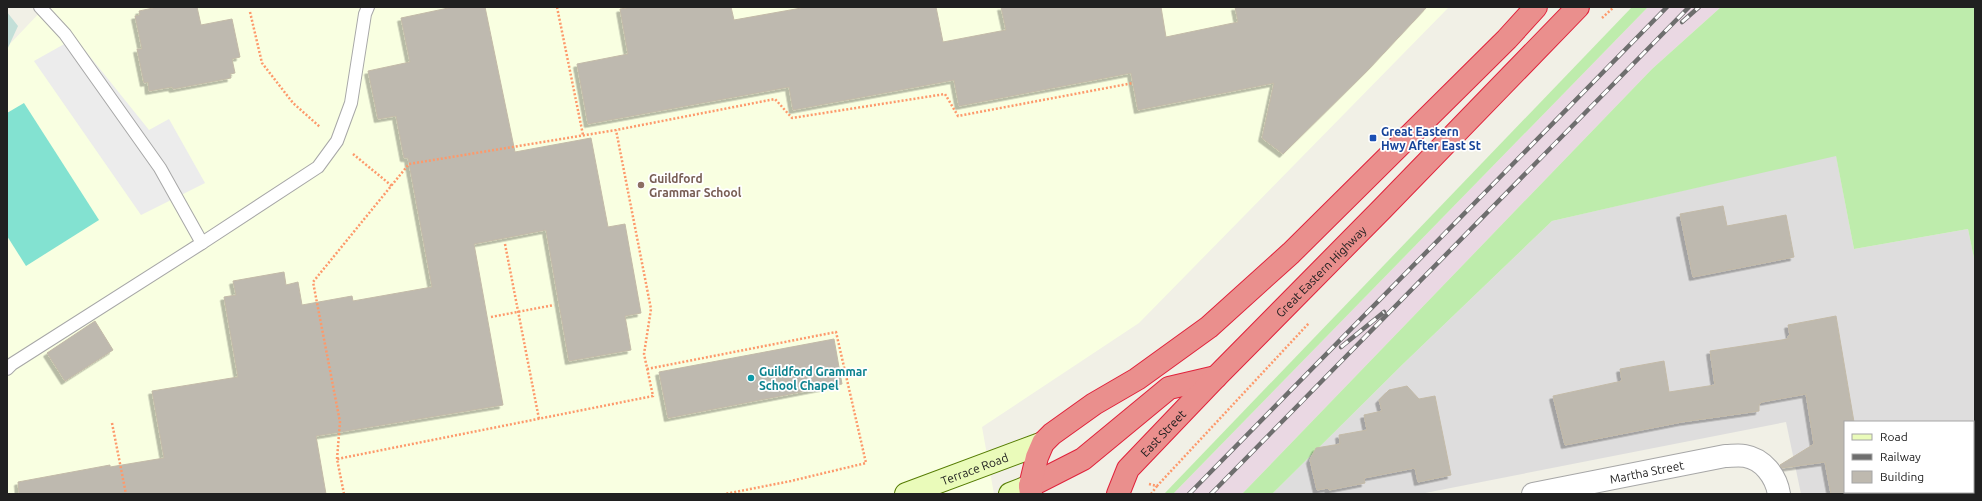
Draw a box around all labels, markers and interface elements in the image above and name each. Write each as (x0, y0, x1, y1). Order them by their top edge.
place label: Great Eastern Hwy After East St (1381, 125, 1481, 152)
marker: Great Eastern Hwy After East St (1368, 133, 1378, 143)
place label: Guildford Grammar School (649, 172, 742, 199)
marker: Guildford Grammar School (636, 180, 646, 190)
street label: Great Eastern Highway (1273, 223, 1368, 319)
place label: Guildford Grammar School Chapel (759, 365, 867, 392)
marker: Guildford Grammar School Chapel (746, 373, 756, 383)
street label: East Street (1137, 407, 1188, 459)
legend (1844, 421, 1974, 493)
text: Road (1880, 430, 1908, 443)
street label: Terrace Road (939, 450, 1010, 487)
text: Railway (1880, 450, 1921, 463)
street label: Martha Street (1609, 458, 1685, 485)
text: Building (1880, 470, 1924, 483)

